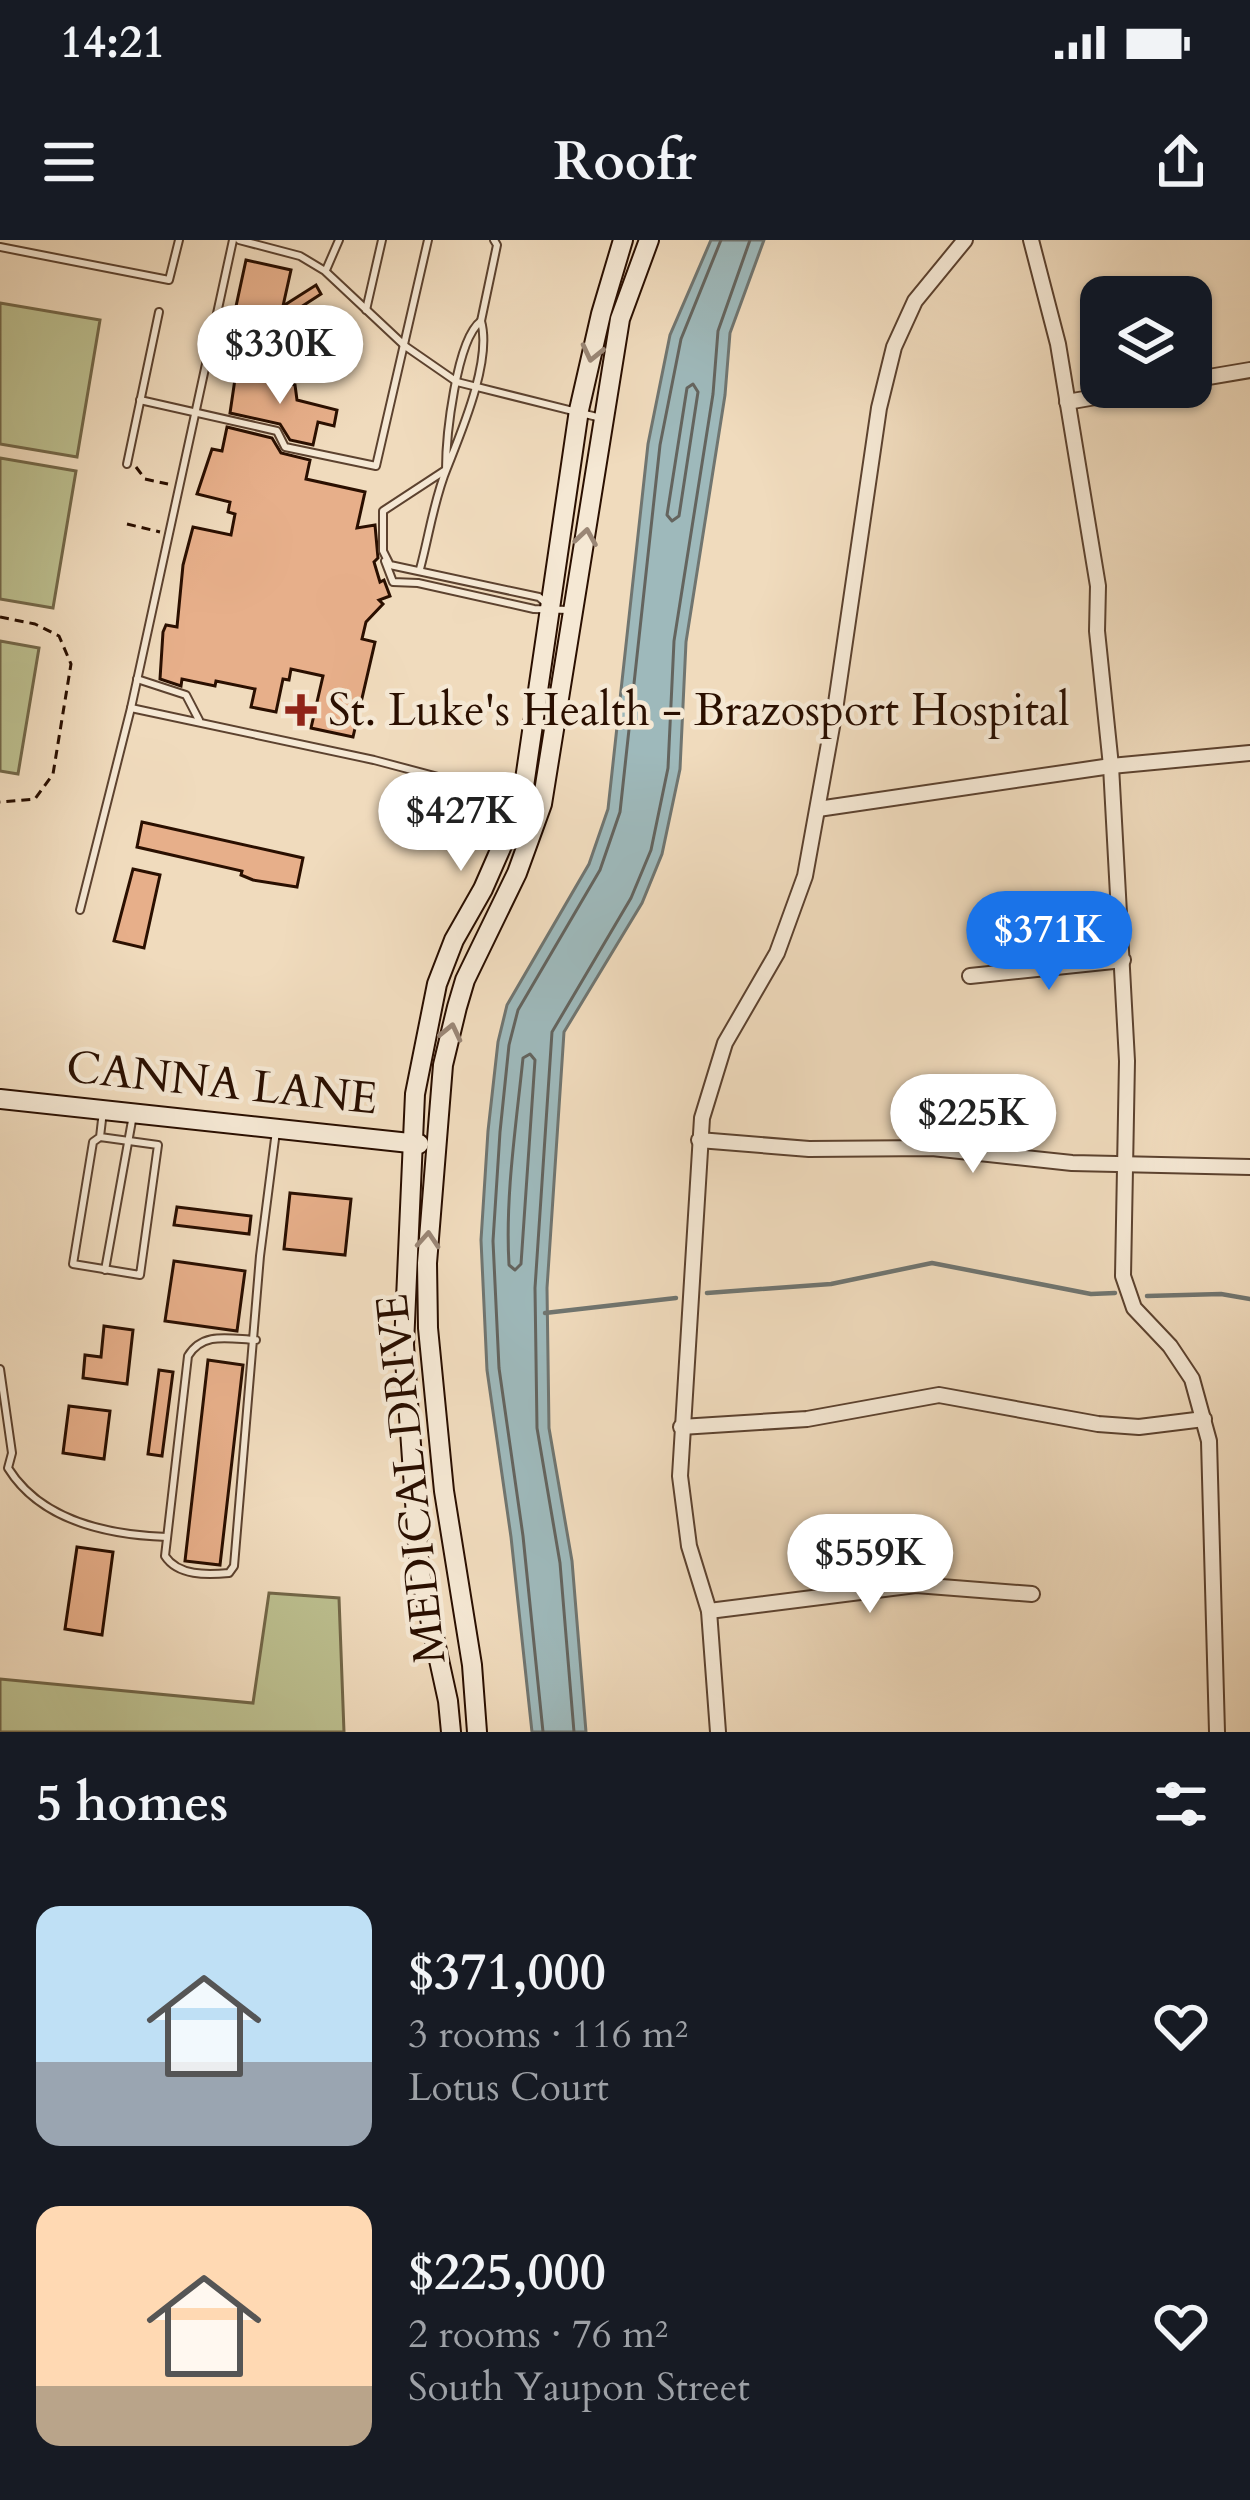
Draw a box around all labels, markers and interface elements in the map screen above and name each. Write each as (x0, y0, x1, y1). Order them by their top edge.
text: 14:21 (60, 12, 165, 73)
text: Roofr (553, 126, 697, 199)
icon: menu (36, 129, 102, 195)
icon: share (1148, 129, 1214, 195)
map controls (1080, 276, 1212, 408)
button: layers (1080, 276, 1212, 408)
pin: $330K (196, 305, 364, 407)
text: $330K (224, 317, 336, 370)
one-way arrow (581, 342, 606, 362)
one-way arrow (572, 528, 597, 548)
place label: St. Luke's Health - Brazosport Hospital (328, 680, 1070, 741)
marker: St. Luke's Health - Brazosport Hospital (285, 694, 317, 726)
pin: $427K (377, 772, 545, 874)
text: $427K (405, 784, 517, 837)
pin: $371K (965, 891, 1133, 993)
text: $371K (993, 903, 1105, 956)
one-way arrow (437, 1022, 462, 1042)
street label: CANNA LANE (63, 1036, 381, 1130)
pin: $225K (889, 1074, 1057, 1176)
text: $225K (917, 1086, 1029, 1139)
one-way arrow (415, 1230, 441, 1249)
street label: MEDICAL DRIVE (361, 1291, 461, 1667)
pin: $559K (786, 1514, 954, 1616)
text: $559K (814, 1526, 926, 1579)
text: 5 homes (36, 1769, 228, 1839)
icon: filters (1148, 1771, 1214, 1837)
text: $371,000 (408, 1938, 606, 2008)
icon: home (132, 1954, 276, 2098)
icon: heart (1148, 1993, 1214, 2059)
text: 3 rooms · 116 m² (408, 2008, 688, 2061)
text: Lotus Court (408, 2061, 609, 2114)
text: $225,000 (408, 2238, 606, 2308)
icon: home (132, 2254, 276, 2398)
icon: heart (1148, 2293, 1214, 2359)
text: 2 rooms · 76 m² (408, 2308, 668, 2361)
text: South Yaupon Street (408, 2361, 750, 2414)

